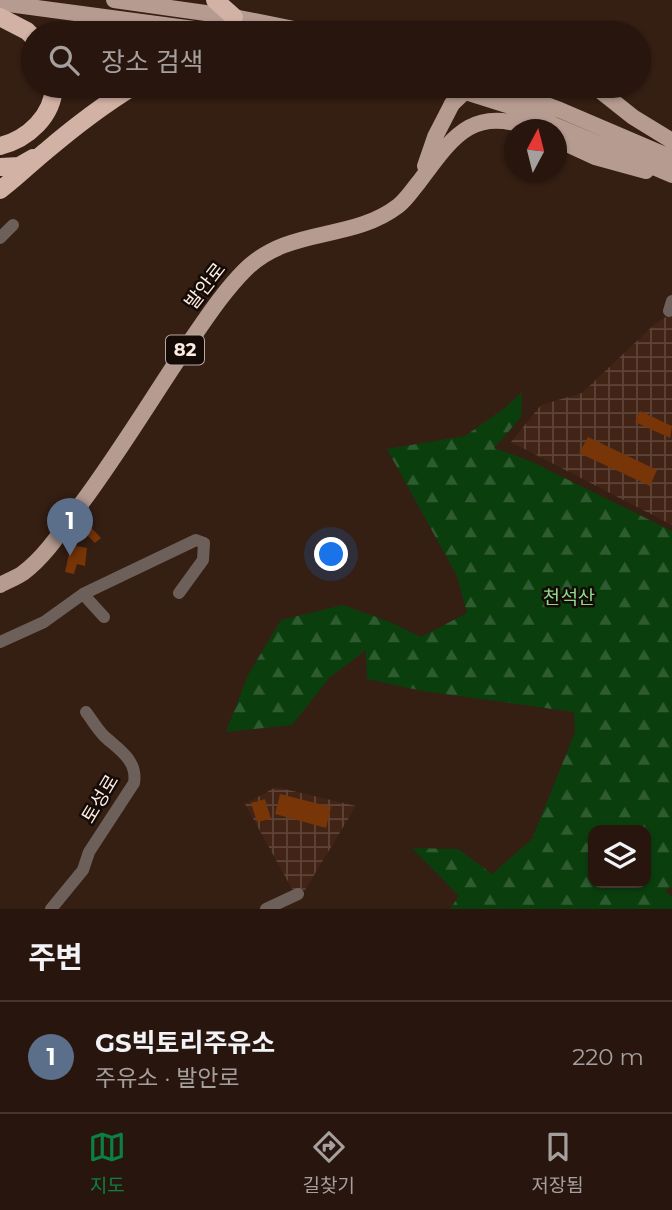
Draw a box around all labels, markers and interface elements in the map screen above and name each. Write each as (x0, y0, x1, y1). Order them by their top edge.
search box (21, 21, 651, 98)
icon: search (45, 41, 83, 79)
text: 장소 검색 (101, 46, 204, 78)
north arrow (504, 119, 567, 182)
street label: 발안로 (180, 258, 230, 314)
road number: 82 (166, 336, 204, 364)
pin: 1 (47, 498, 93, 556)
your location (314, 537, 348, 571)
park label: 천석산 (543, 586, 595, 609)
street label: 토성로 (77, 771, 123, 827)
map controls (588, 825, 651, 888)
button: layers (588, 825, 651, 888)
text: 주변 (28, 939, 83, 976)
text: GS빅토리주유소 (95, 1027, 275, 1059)
text: 1 (46, 1043, 56, 1071)
text: 220 m (572, 1043, 644, 1071)
text: 주유소 · 발안로 (95, 1064, 240, 1092)
tab: 지도 (88, 1128, 126, 1197)
tab: 길찾기 (303, 1128, 355, 1197)
tab: 저장됨 (531, 1128, 584, 1197)

